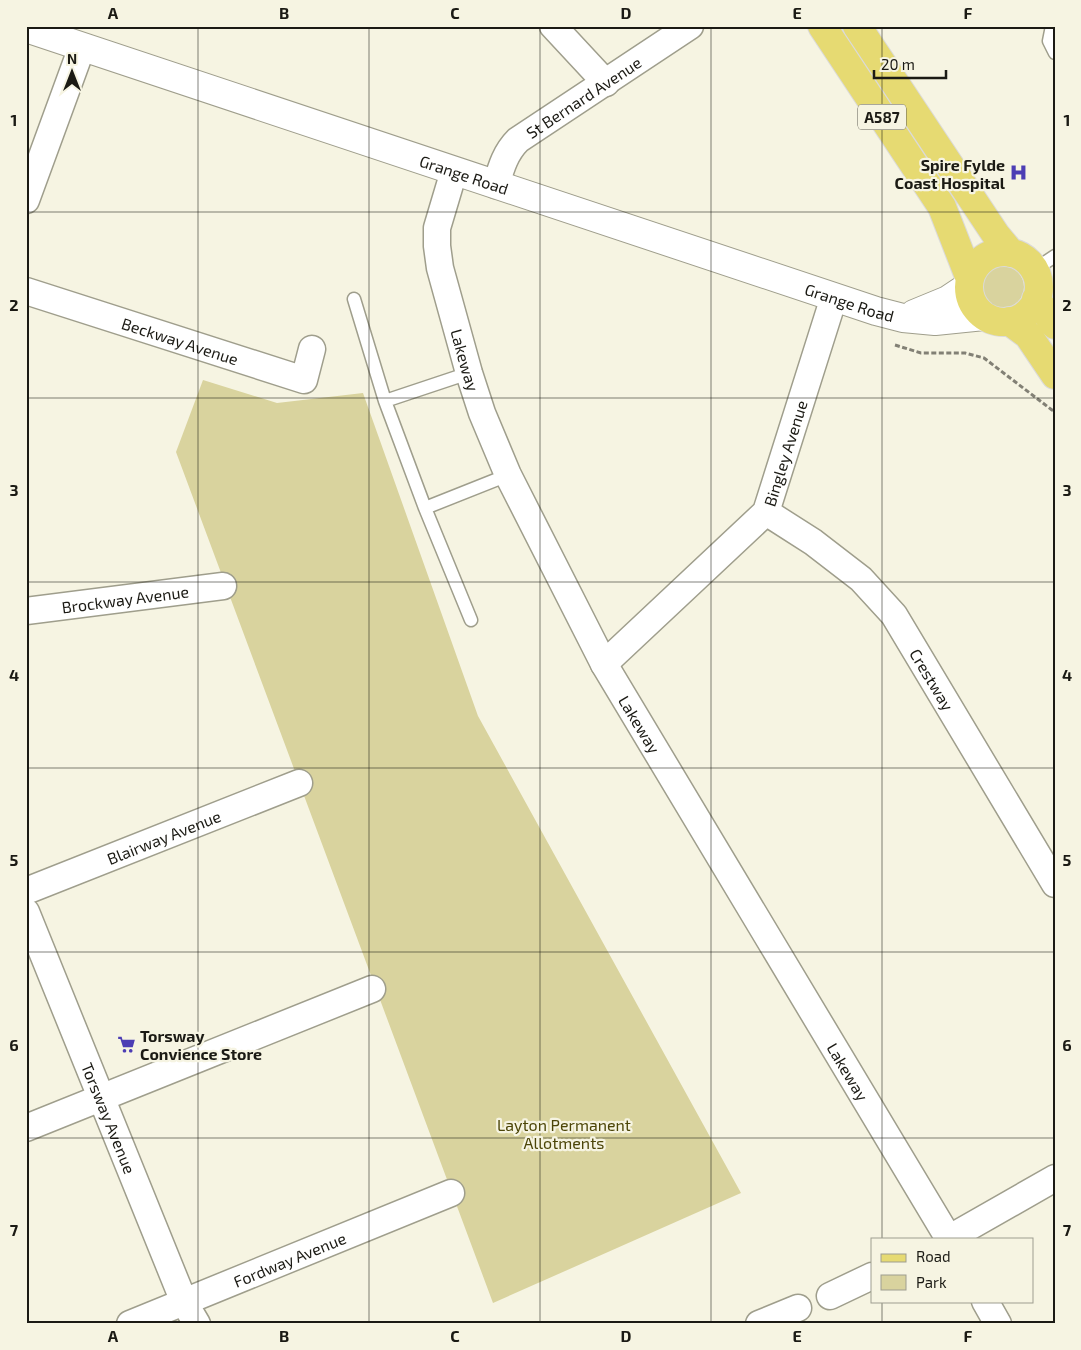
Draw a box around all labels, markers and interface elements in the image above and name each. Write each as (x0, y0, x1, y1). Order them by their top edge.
text: A (108, 3, 119, 22)
text: B (279, 3, 289, 22)
text: C (450, 3, 460, 22)
text: D (621, 3, 632, 22)
text: E (792, 3, 802, 22)
text: F (964, 3, 973, 22)
north arrow (48, 48, 98, 98)
scale bar (874, 48, 946, 80)
text: N (67, 50, 77, 67)
street label: St Bernard Avenue (522, 52, 644, 142)
text: 20 m (881, 55, 915, 73)
road number: A587 (858, 104, 906, 130)
text: 1 (11, 110, 17, 129)
text: 1 (1064, 110, 1070, 129)
street label: Grange Road (417, 150, 511, 198)
place label: Spire Fylde Coast Hospital (895, 155, 1006, 192)
hospital icon: Spire Fylde Coast Hospital (1009, 163, 1029, 183)
street label: Grange Road (803, 279, 896, 325)
text: 2 (9, 295, 19, 314)
text: 2 (1062, 295, 1072, 314)
street label: Beckway Avenue (120, 313, 241, 368)
street label: Lakeway (448, 327, 484, 394)
street label: Bingley Avenue (759, 398, 810, 509)
text: 3 (9, 480, 19, 499)
text: 3 (1062, 480, 1072, 499)
street label: Brockway Avenue (60, 581, 190, 616)
street label: Crestway (907, 645, 958, 714)
text: 4 (9, 665, 19, 684)
text: 4 (1062, 665, 1072, 684)
street label: Lakeway (615, 692, 665, 757)
street label: Blairway Avenue (104, 806, 223, 868)
text: 5 (10, 850, 19, 869)
text: 5 (1063, 850, 1072, 869)
place label: Torsway Convience Store (140, 1026, 262, 1063)
supermarket icon: Torsway Convience Store (116, 1034, 136, 1054)
text: 6 (9, 1035, 19, 1054)
text: 6 (1062, 1035, 1072, 1054)
street label: Lakeway (824, 1039, 873, 1104)
street label: Torsway Avenue (78, 1059, 140, 1176)
park label: Layton Permanent Allotments (497, 1115, 631, 1152)
text: 7 (10, 1220, 19, 1239)
text: 7 (1063, 1220, 1072, 1239)
street label: Fordway Avenue (230, 1228, 348, 1290)
legend (871, 1238, 1034, 1302)
text: Road (916, 1247, 951, 1265)
text: Park (916, 1273, 947, 1291)
text: A (108, 1326, 119, 1345)
text: B (279, 1326, 289, 1345)
text: C (450, 1326, 460, 1345)
text: D (621, 1326, 632, 1345)
text: E (792, 1326, 802, 1345)
text: F (964, 1326, 973, 1345)

